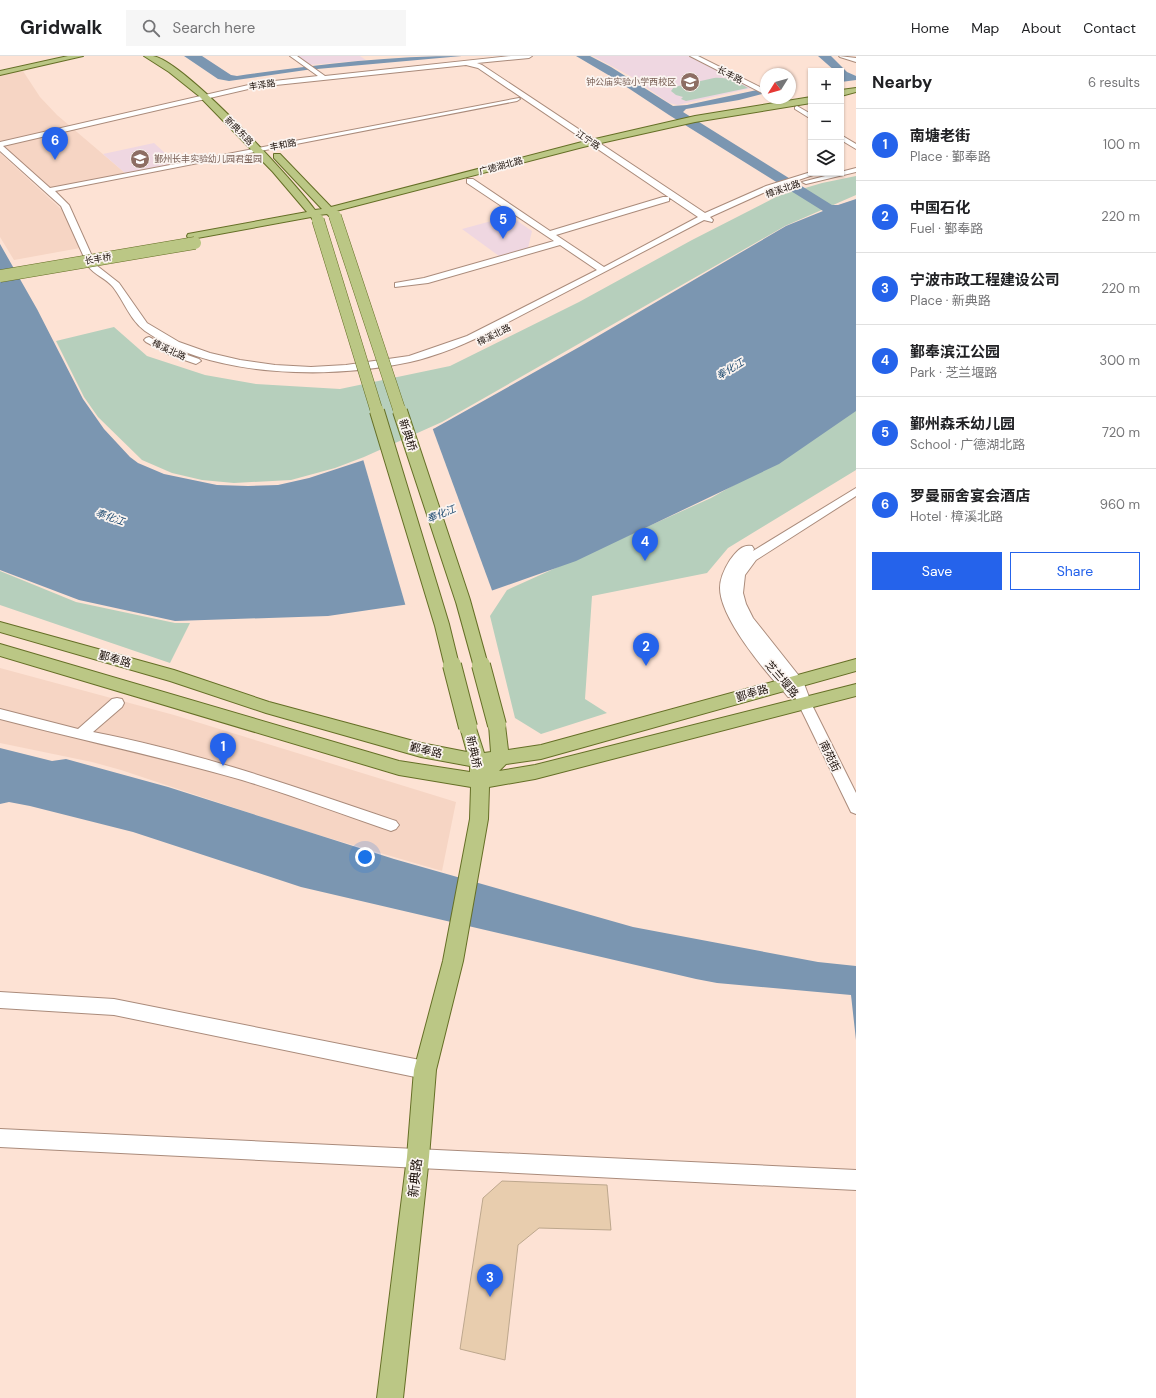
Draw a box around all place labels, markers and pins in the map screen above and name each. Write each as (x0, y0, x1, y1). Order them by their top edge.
school or university icon: 钟公庙实验小学西校区 (679, 71, 701, 93)
place label: 钟公庙实验小学西校区 (586, 76, 676, 88)
pin: 6 (42, 127, 68, 160)
school or university icon: 鄞州长丰实验幼儿园君玺园 (129, 148, 151, 170)
place label: 鄞州长丰实验幼儿园君玺园 (154, 153, 262, 165)
pin: 5 (490, 206, 516, 239)
pin: 4 (632, 528, 658, 561)
pin: 2 (633, 633, 659, 666)
pin: 1 (210, 733, 236, 766)
pin: 3 (477, 1264, 503, 1297)

